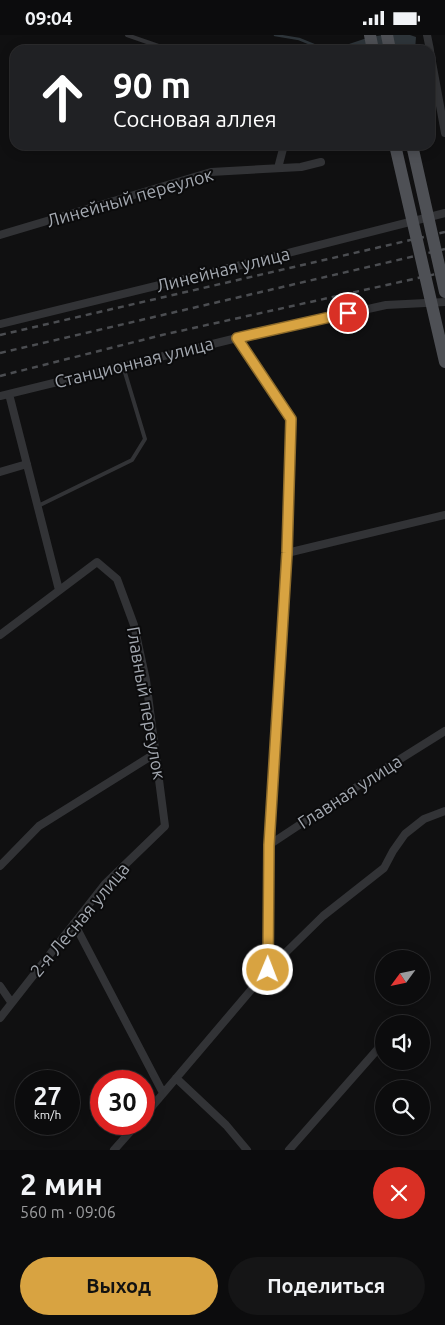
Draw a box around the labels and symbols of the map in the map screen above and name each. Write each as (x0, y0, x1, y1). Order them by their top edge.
street label: Линейный переулок (44, 164, 215, 230)
street label: Линейная улица (154, 243, 292, 295)
pin (327, 292, 369, 334)
street label: Станционная улица (52, 333, 215, 392)
street label: Главный переулок (124, 625, 170, 781)
street label: Главная улица (294, 750, 405, 832)
street label: 2-я Лесная улица (26, 858, 133, 980)
position arrow (241, 943, 293, 995)
north arrow (375, 950, 430, 1005)
speed limit sign: 30 (90, 1070, 155, 1135)

